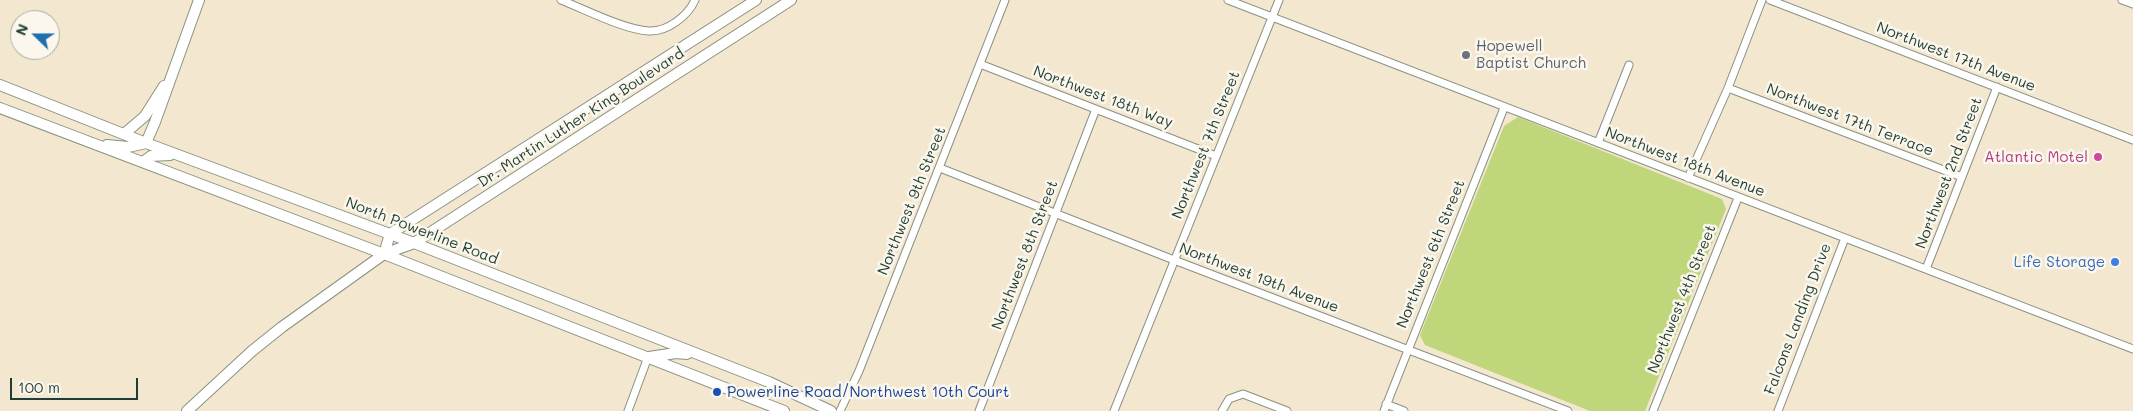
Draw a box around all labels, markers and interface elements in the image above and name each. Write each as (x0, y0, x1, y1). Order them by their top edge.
north arrow (10, 10, 60, 60)
street label: Northwest 17th Avenue (1874, 18, 2038, 96)
text: N (11, 21, 32, 38)
place label: Hopewell Baptist Church (1476, 37, 1586, 72)
street label: Dr. Martin Luther King Boulevard (475, 44, 687, 192)
marker: Hopewell Baptist Church (1460, 49, 1472, 61)
street label: Northwest 18th Way (1031, 62, 1175, 132)
street label: Northwest 7th Street (1168, 68, 1244, 222)
street label: Northwest 17th Terrace (1764, 80, 1936, 160)
street label: Northwest 2nd Street (1912, 95, 1986, 251)
street label: Northwest 18th Avenue (1603, 123, 1767, 201)
street label: Northwest 9th Street (874, 124, 950, 278)
place label: Atlantic Motel (1984, 148, 2088, 166)
marker: Atlantic Motel (2092, 151, 2104, 163)
street label: Northwest 6th Street (1393, 177, 1469, 331)
street label: Northwest 8th Street (988, 178, 1062, 332)
street label: North Powerline Road (343, 194, 501, 268)
street label: Northwest 4th Street (1644, 222, 1720, 376)
street label: Northwest 19th Avenue (1177, 239, 1341, 317)
street label: Falcons Landing Drive (1761, 241, 1835, 397)
place label: Life Storage (2014, 253, 2105, 271)
marker: Life Storage (2109, 256, 2121, 268)
scale bar (12, 368, 140, 400)
text: 100 m (18, 377, 60, 397)
place label: Powerline Road/Northwest 10th Court (727, 383, 1009, 401)
marker: Powerline Road/Northwest 10th Court (711, 386, 723, 398)

